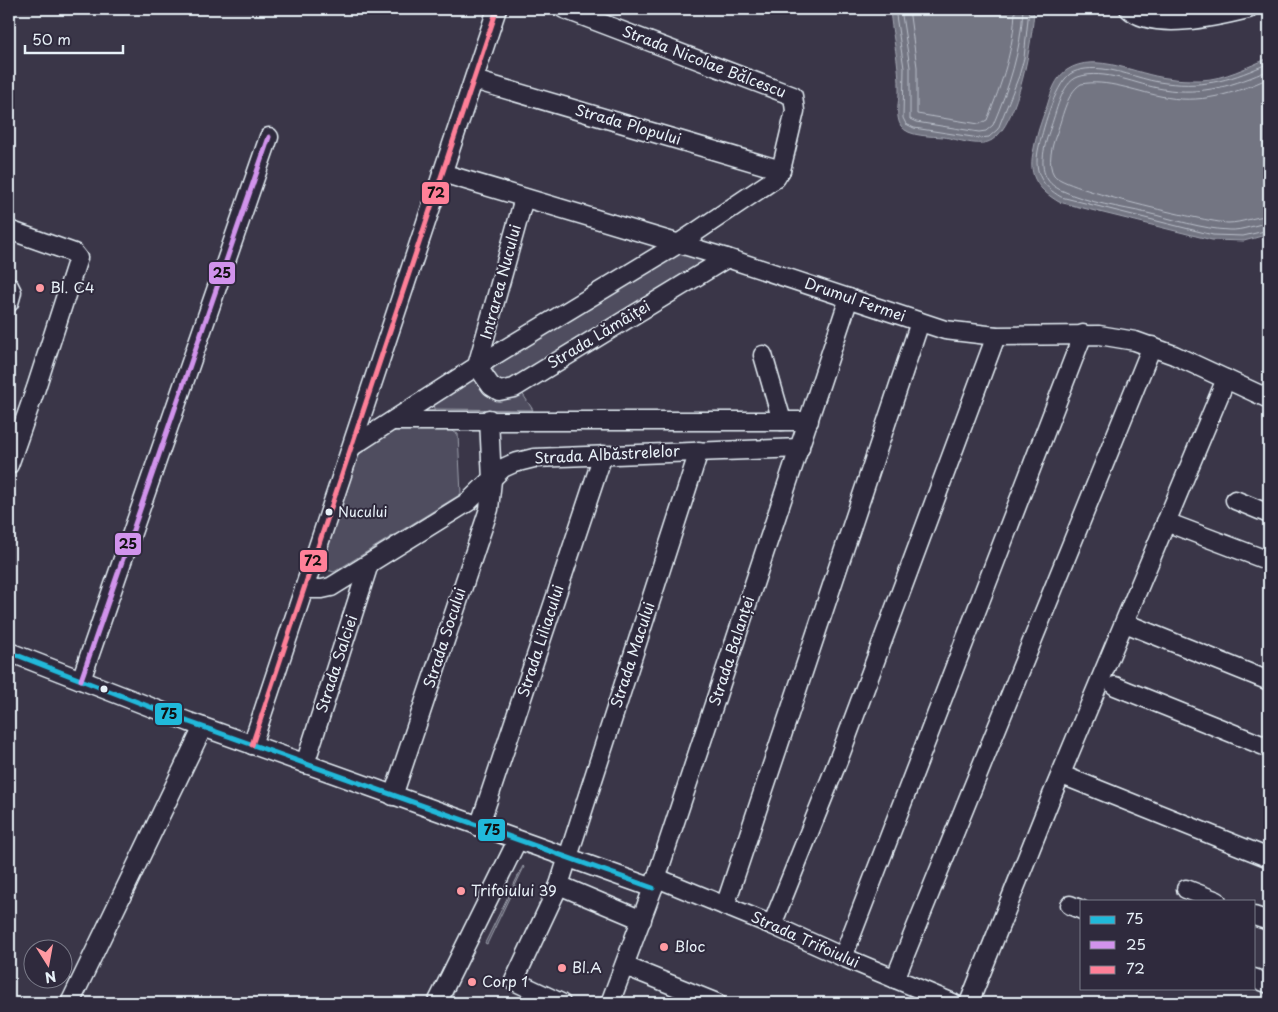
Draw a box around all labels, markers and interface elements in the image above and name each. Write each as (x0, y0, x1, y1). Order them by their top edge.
street label: Strada Nicolae Bălcescu (619, 19, 790, 103)
scale bar (25, 22, 122, 54)
text: 50 m (32, 27, 71, 50)
street label: Strada Plopului (573, 97, 684, 150)
line badge: 72 (421, 181, 450, 205)
text: 72 (427, 182, 445, 203)
street label: Intrarea Nucului (473, 222, 526, 342)
line badge: 25 (208, 261, 236, 285)
text: 25 (213, 262, 231, 283)
street label: Drumul Fermei (802, 271, 909, 327)
place label: Bl. C4 (50, 275, 95, 298)
marker: Bl. C4 (34, 282, 46, 294)
street label: Strada Lămâiței (542, 294, 654, 374)
street label: Strada Albăstrelelor (533, 438, 680, 469)
place label: Nucului (338, 501, 388, 522)
marker: Nucului (324, 507, 334, 517)
line badge: 25 (114, 532, 142, 556)
text: 25 (119, 533, 137, 554)
line badge: 72 (299, 549, 328, 573)
text: 72 (304, 550, 322, 571)
street label: Strada Liliacului (511, 581, 569, 700)
street label: Strada Socului (416, 584, 471, 691)
street label: Strada Balanței (702, 593, 759, 708)
street label: Strada Macului (604, 599, 660, 710)
street label: Strada Salciei (309, 612, 362, 715)
unlabelled marker (99, 684, 109, 694)
line badge: 75 (154, 702, 183, 726)
text: 75 (161, 703, 177, 724)
line badge: 75 (477, 818, 506, 842)
text: 75 (484, 819, 500, 840)
place label: Trifoiului 39 (471, 878, 557, 901)
marker: Trifoiului 39 (455, 885, 467, 897)
legend (1080, 900, 1256, 990)
street label: Strada Trifoiului (748, 904, 864, 973)
text: 75 (1126, 906, 1144, 929)
text: 25 (1126, 932, 1146, 955)
place label: Bloc (674, 934, 705, 957)
north arrow (22, 940, 72, 990)
marker: Bloc (658, 941, 670, 953)
place label: Bl.A (572, 955, 602, 978)
text: 72 (1126, 956, 1145, 979)
marker: Bl.A (556, 962, 568, 974)
text: N (43, 966, 58, 989)
place label: Corp 1 (482, 969, 528, 992)
marker: Corp 1 (466, 976, 478, 988)

